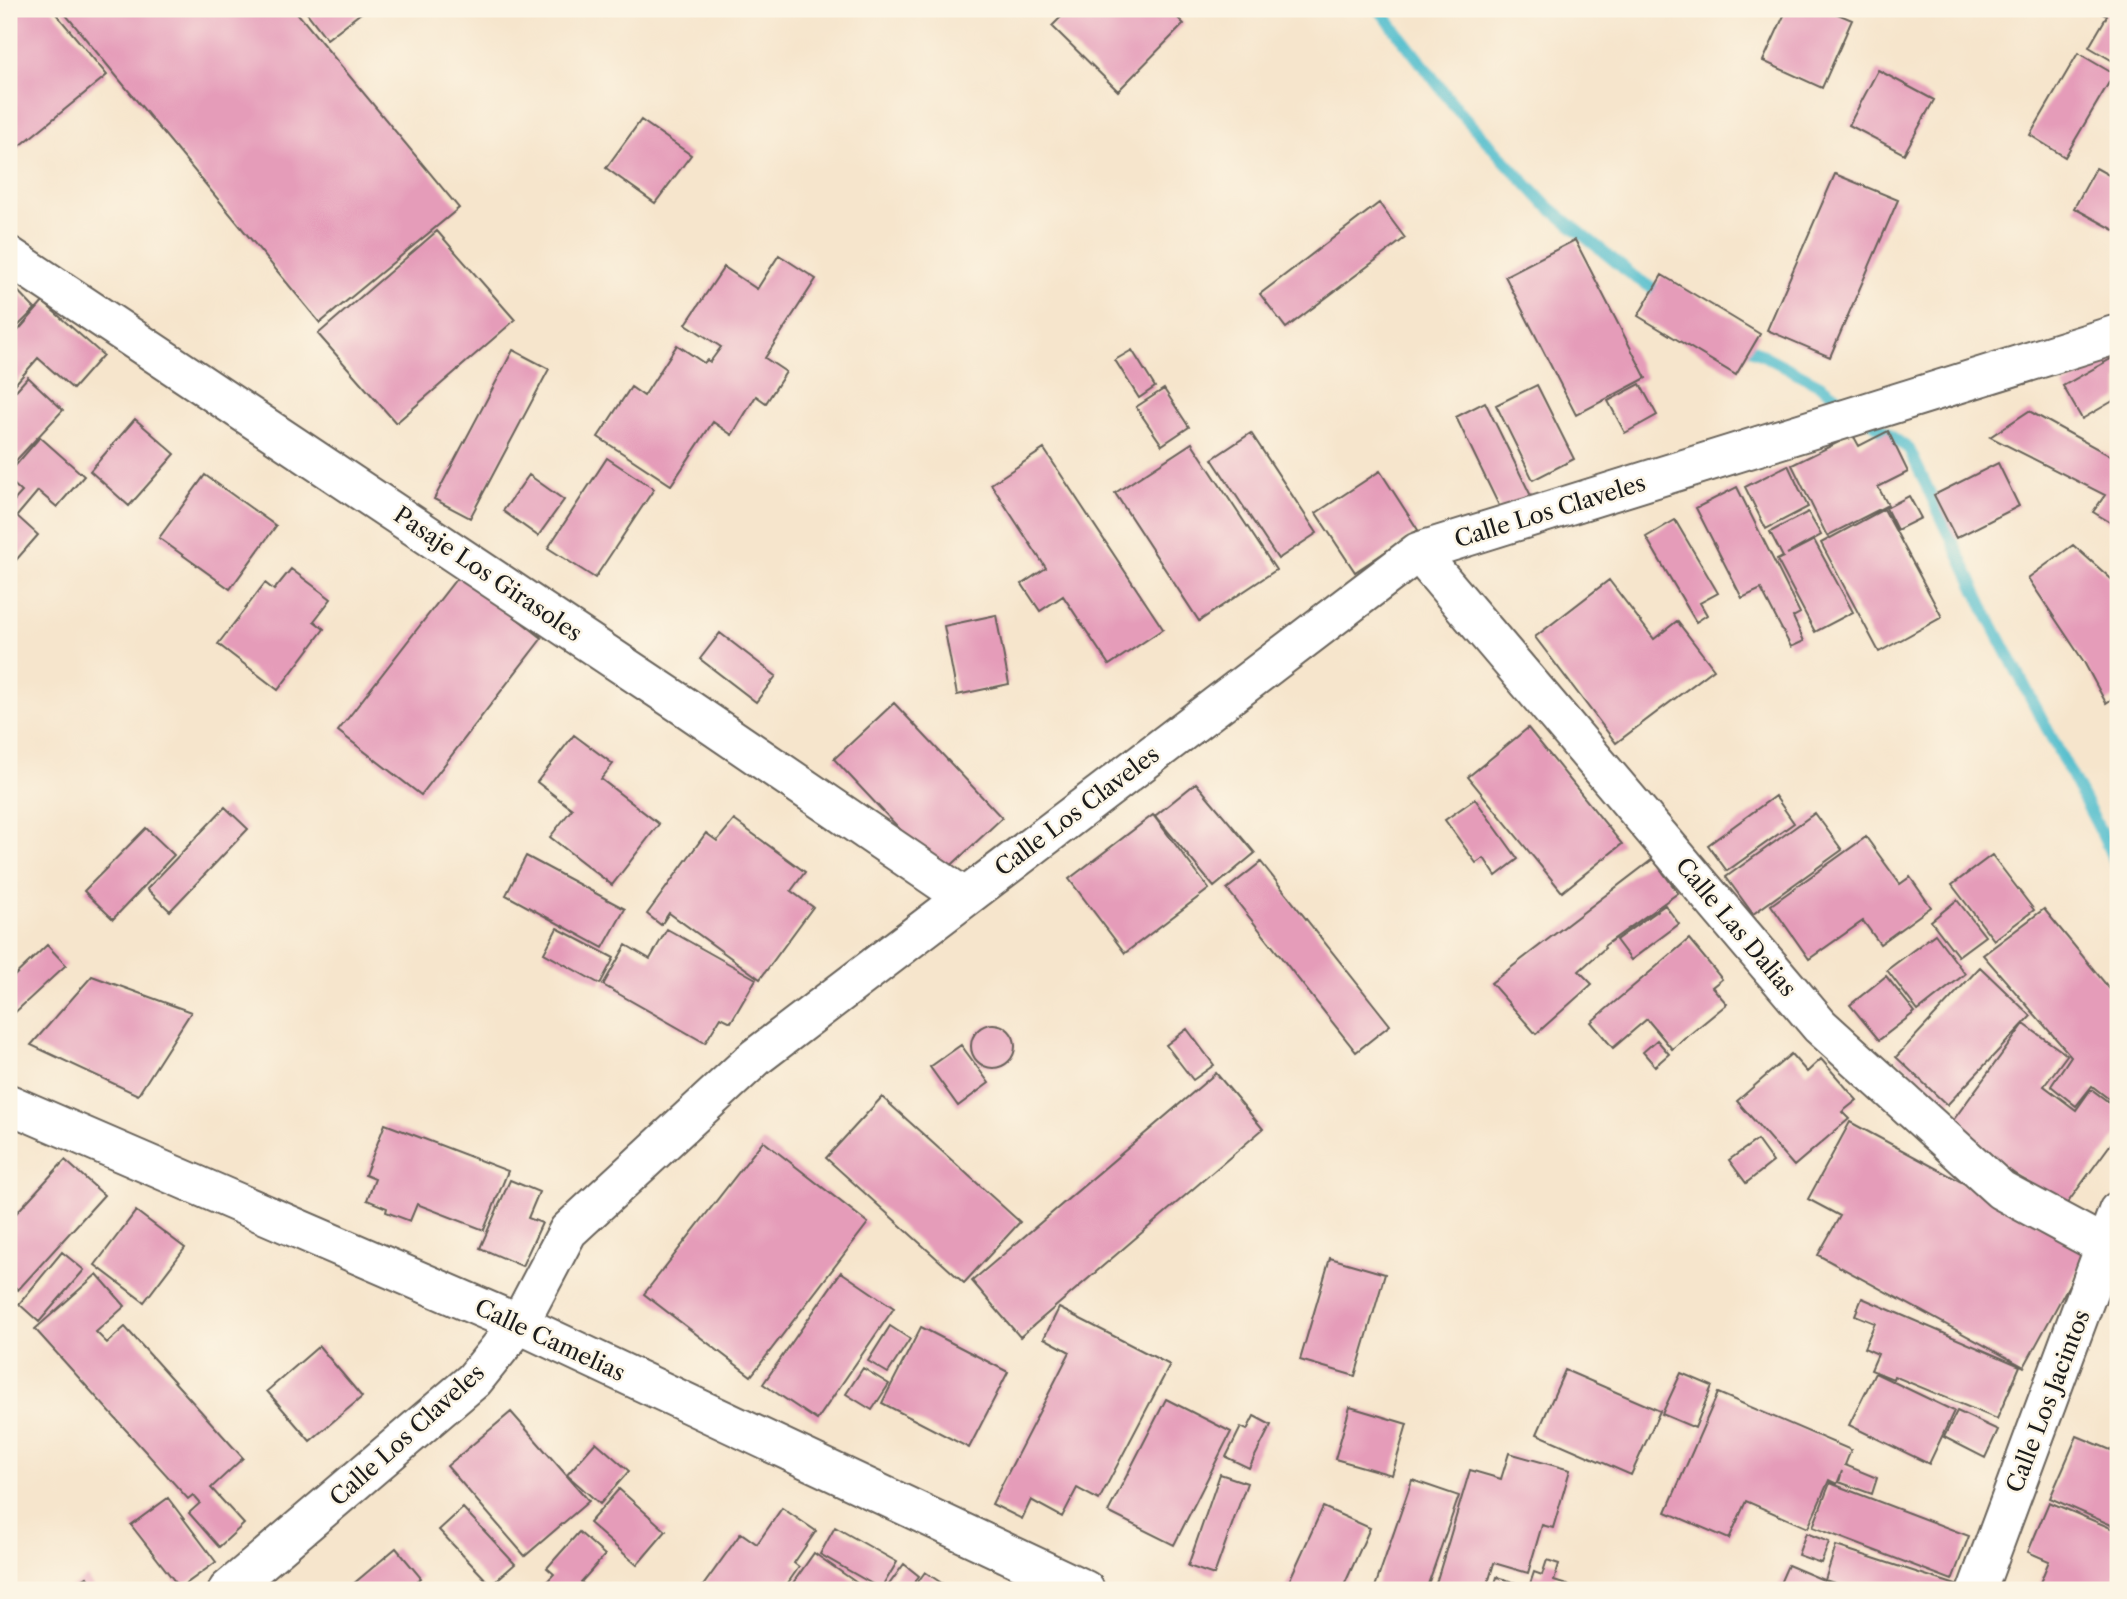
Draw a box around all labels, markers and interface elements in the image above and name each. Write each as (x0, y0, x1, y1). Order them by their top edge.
street label: Calle Los Claveles (1451, 469, 1649, 553)
street label: Pasaje Los Girasoles (389, 501, 587, 647)
street label: Calle Los Claveles (989, 740, 1165, 882)
street label: Calle Las Dalias (1670, 852, 1802, 1002)
street label: Calle Camelias (470, 1293, 630, 1387)
street label: Calle Los Jacintos (2000, 1306, 2096, 1496)
street label: Calle Los Claveles (324, 1358, 490, 1512)

